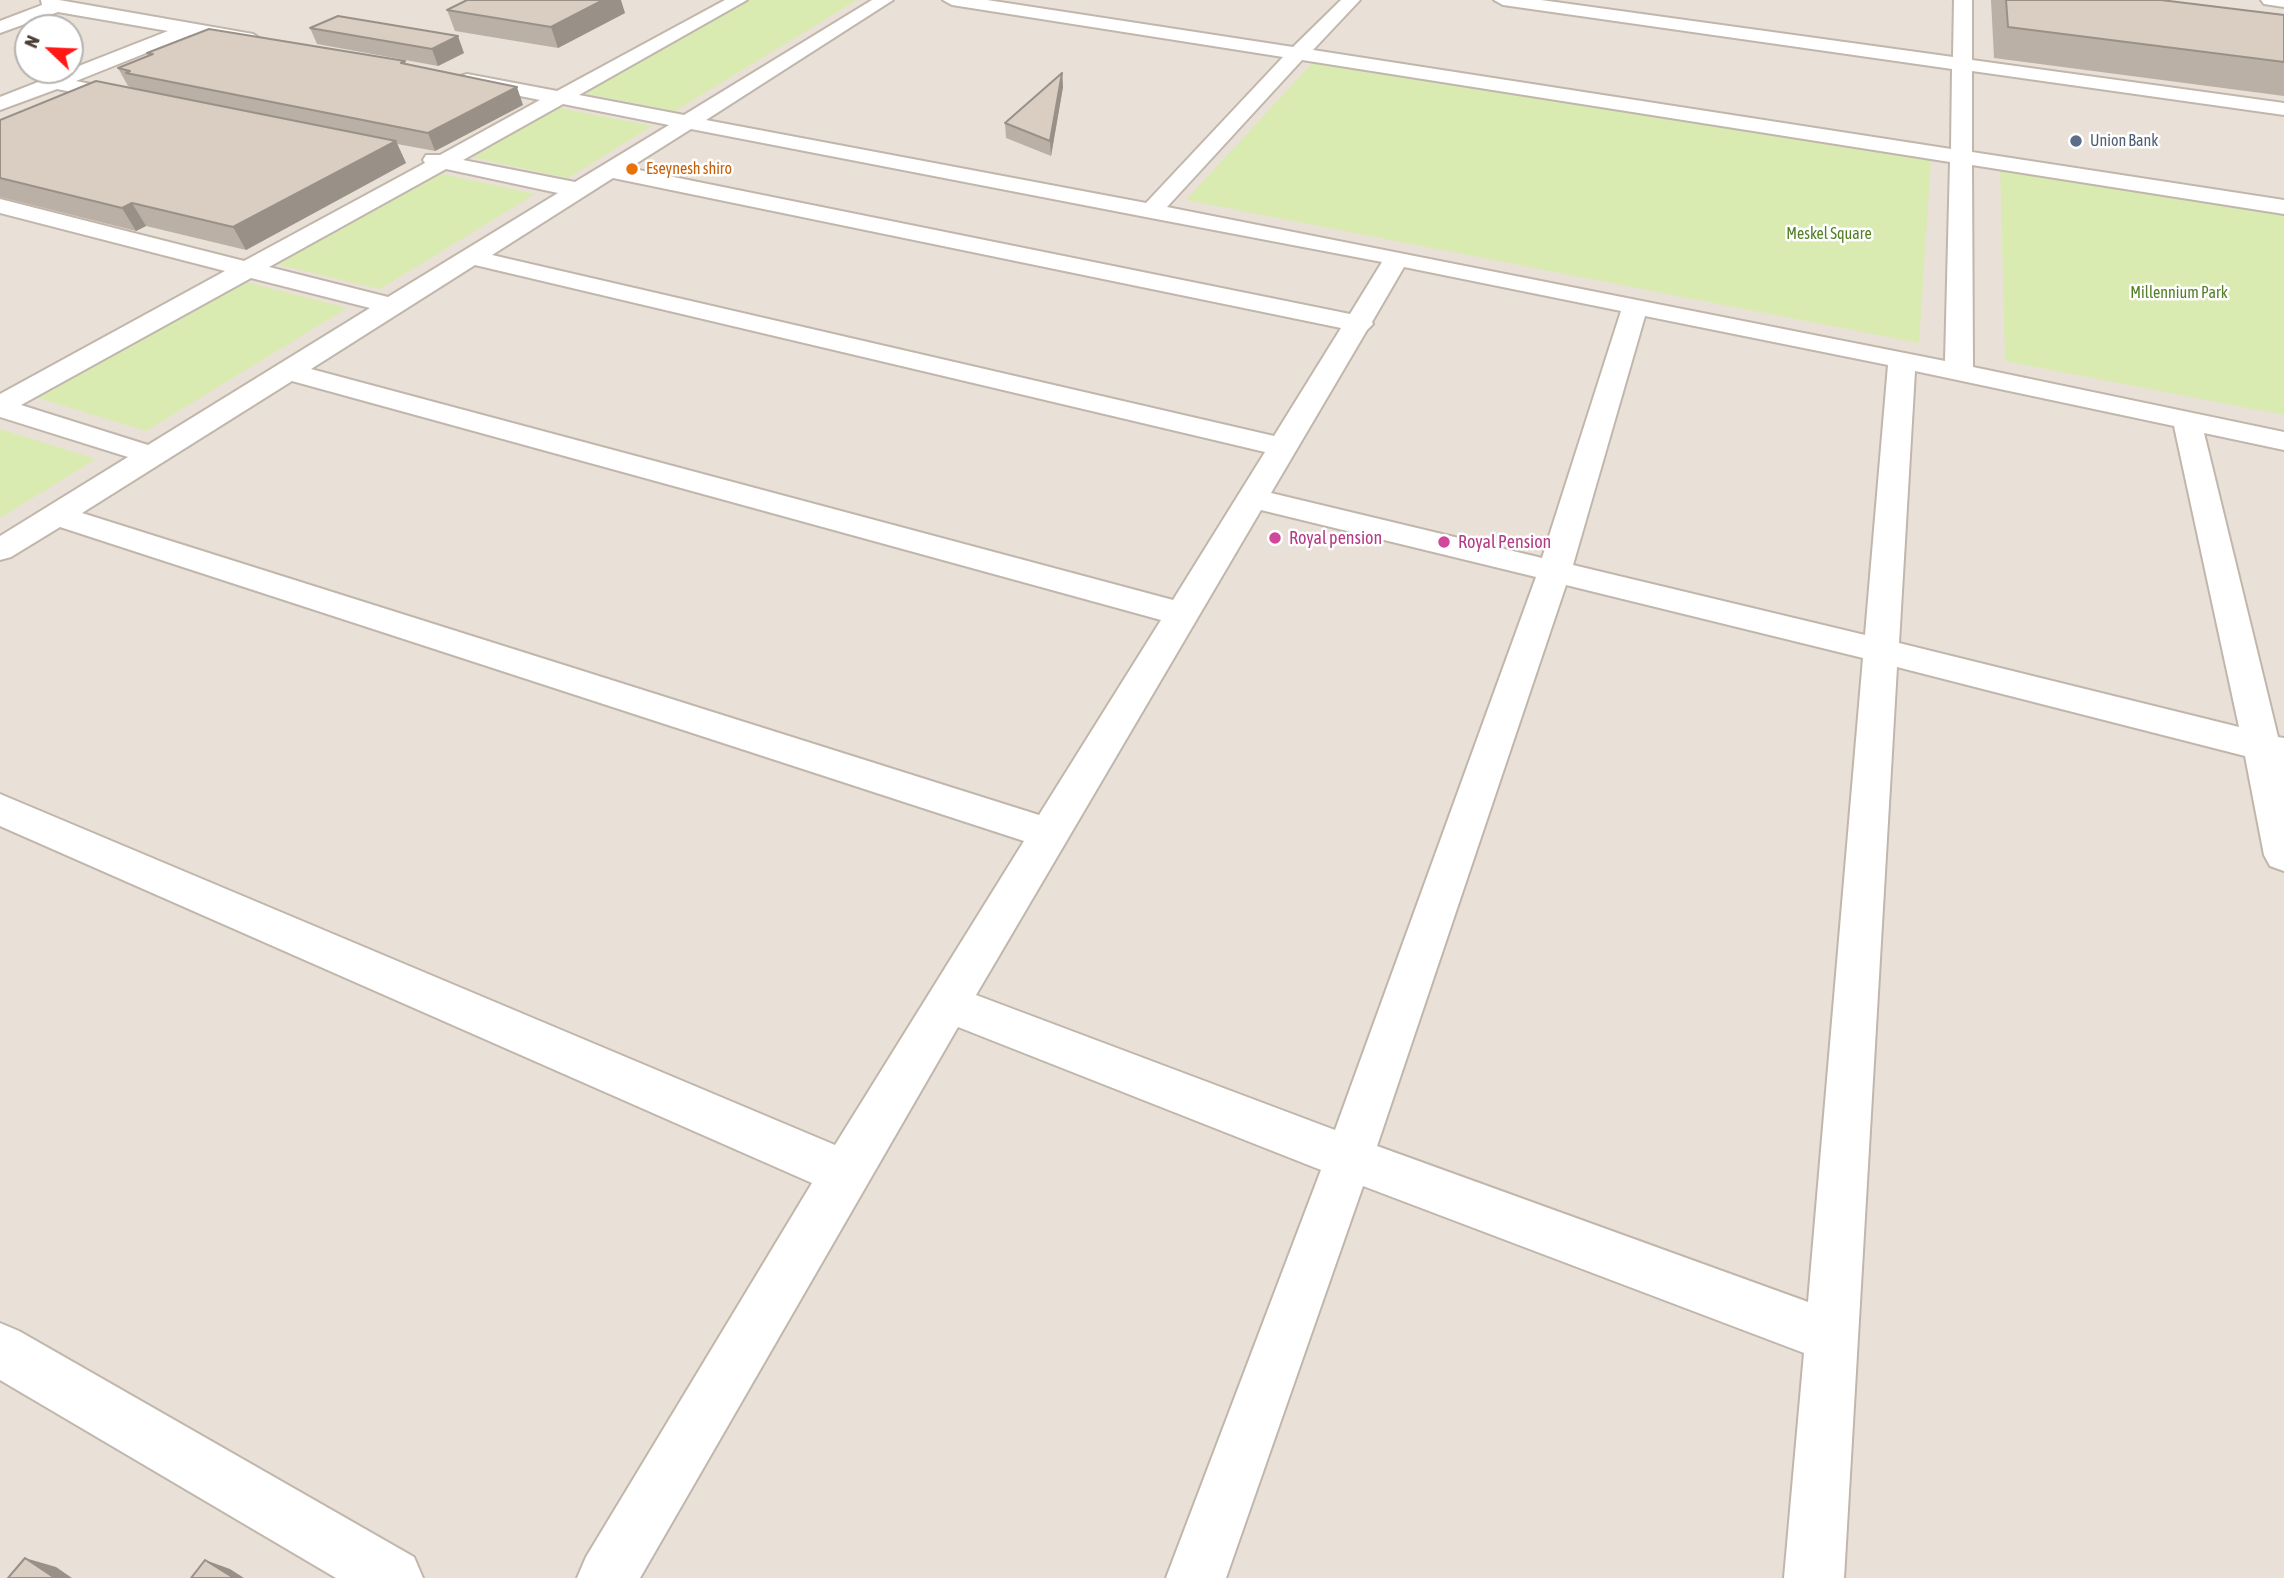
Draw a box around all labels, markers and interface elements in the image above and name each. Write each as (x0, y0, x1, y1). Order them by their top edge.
north arrow (14, 14, 84, 84)
text: N (19, 32, 44, 51)
place label: Union Bank (2090, 131, 2158, 151)
marker: Union Bank (2068, 133, 2084, 149)
place label: Eseynesh shiro (646, 159, 732, 179)
marker: Eseynesh shiro (624, 161, 640, 177)
park label: Meskel Square (1786, 224, 1872, 244)
park label: Millennium Park (2130, 283, 2228, 303)
place label: Royal pension (1289, 527, 1382, 549)
marker: Royal pension (1267, 530, 1283, 546)
place label: Royal Pension (1458, 531, 1551, 553)
marker: Royal Pension (1436, 534, 1452, 550)

